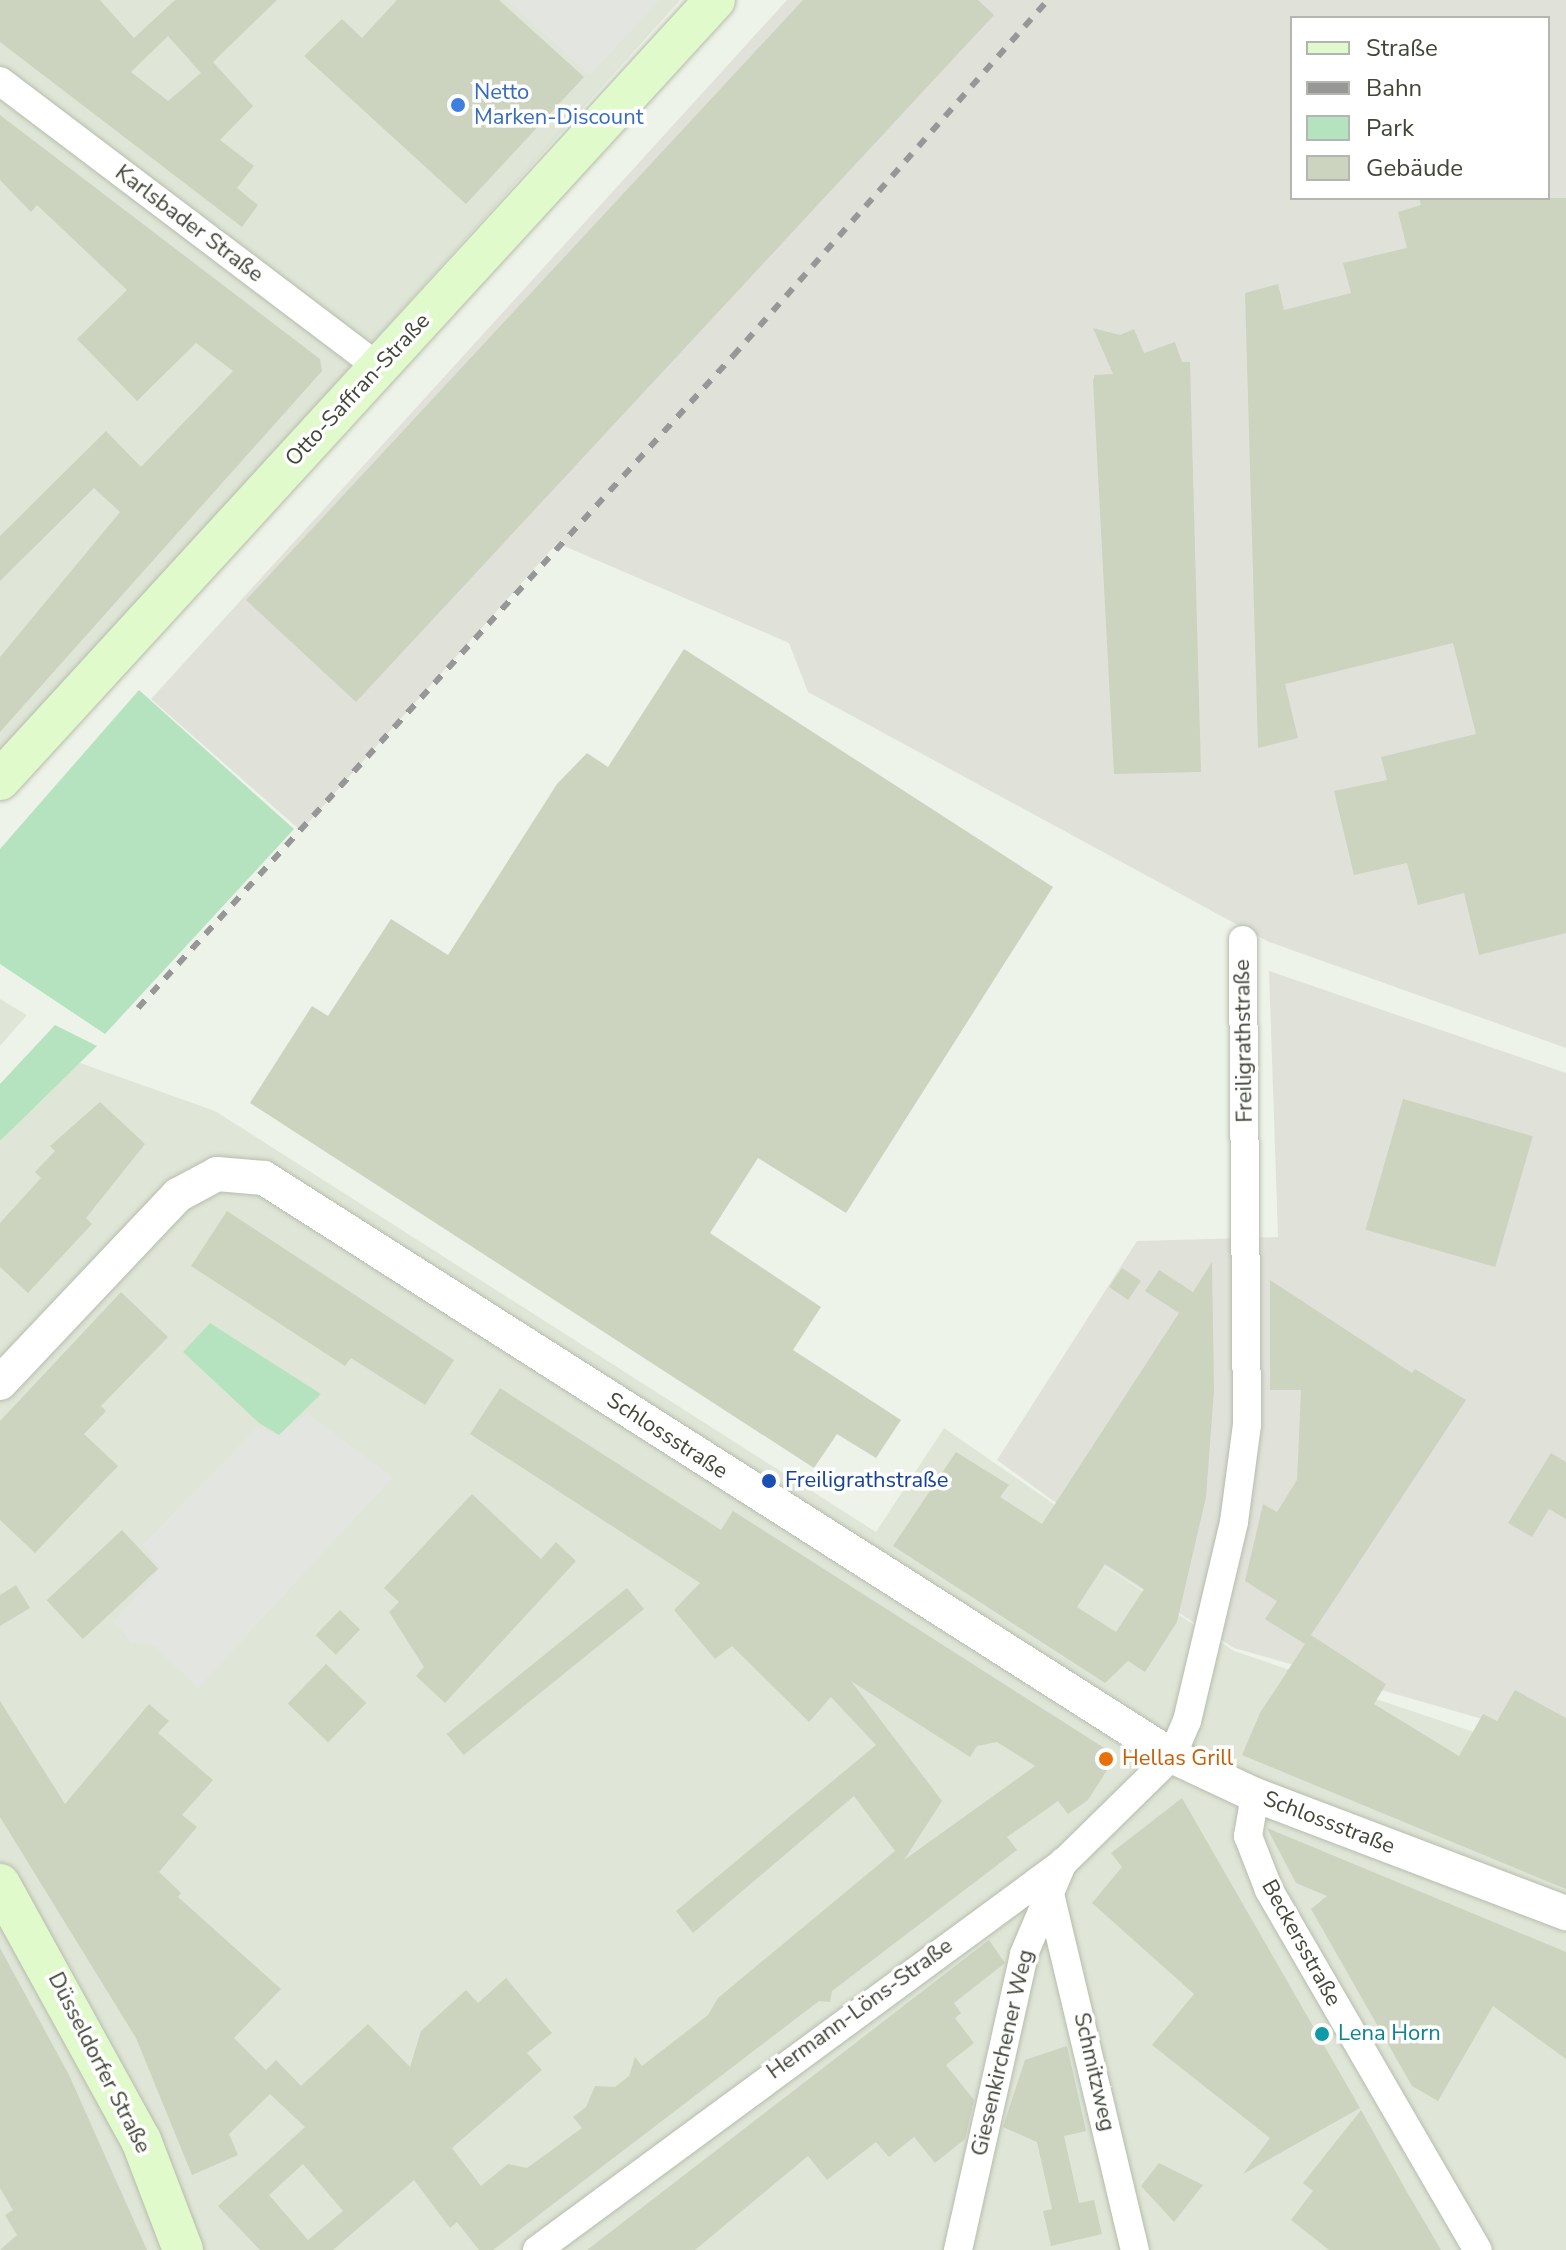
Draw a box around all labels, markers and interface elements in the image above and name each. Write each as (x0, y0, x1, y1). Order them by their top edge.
legend (1290, 16, 1550, 200)
text: Straße (1366, 32, 1438, 64)
text: Bahn (1366, 72, 1422, 104)
place label: Netto Marken-Discount (474, 79, 643, 130)
marker: Netto Marken-Discount (449, 96, 467, 114)
text: Park (1366, 112, 1414, 144)
text: Gebäude (1366, 152, 1463, 184)
street label: Karlsbader Straße (110, 160, 268, 288)
street label: Otto-Saffran-Straße (280, 308, 436, 472)
street label: Freiligrathstraße (1229, 959, 1259, 1123)
street label: Schlossstraße (602, 1387, 732, 1485)
place label: Freiligrathstraße (785, 1468, 948, 1494)
marker: Freiligrathstraße (760, 1472, 778, 1490)
place label: Hellas Grill (1122, 1746, 1233, 1772)
marker: Hellas Grill (1097, 1750, 1115, 1768)
street label: Schlossstraße (1259, 1786, 1399, 1860)
street label: Beckersstraße (1255, 1875, 1347, 2011)
street label: Hermann-Löns-Straße (762, 1933, 958, 2085)
street label: Giesenkirchener Weg (966, 1947, 1040, 2159)
street label: Düsseldorfer Straße (42, 1968, 156, 2158)
street label: Schmitzweg (1068, 2010, 1120, 2134)
place label: Lena Horn (1338, 2021, 1441, 2047)
marker: Lena Horn (1313, 2025, 1331, 2043)

